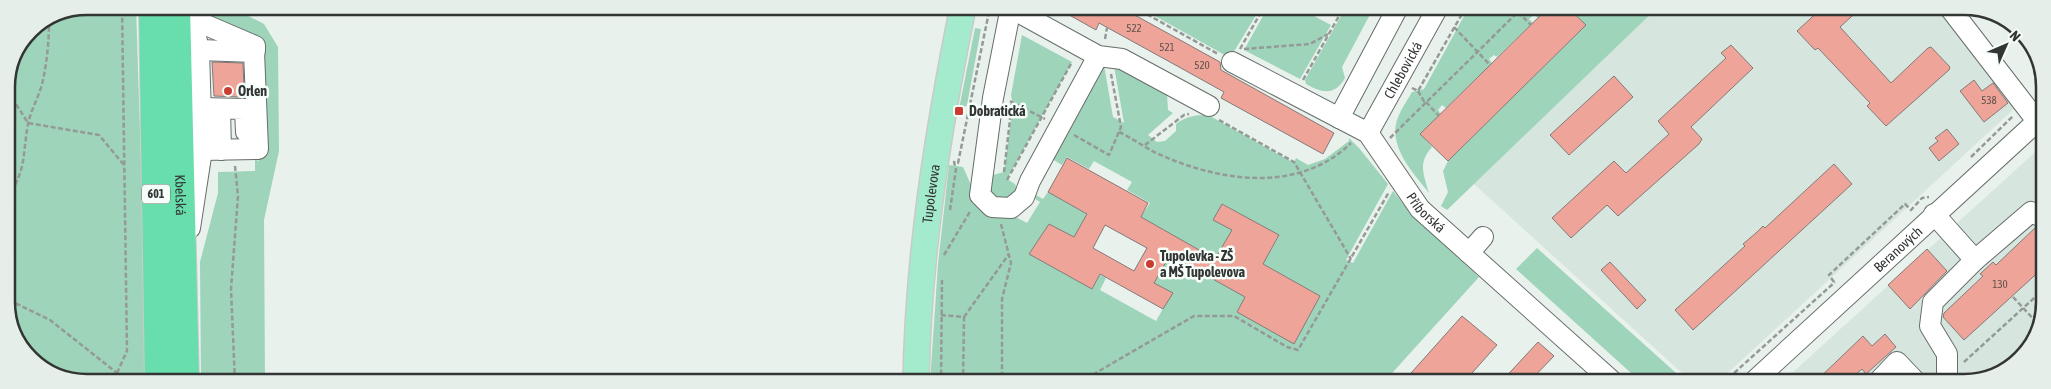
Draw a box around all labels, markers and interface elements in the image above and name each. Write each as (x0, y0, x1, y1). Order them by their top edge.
north arrow (1981, 20, 2031, 70)
house number: 522 (1126, 22, 1142, 34)
text: N (2007, 27, 2024, 44)
street label: Chlebovická (1381, 39, 1425, 101)
house number: 521 (1159, 41, 1175, 53)
house number: 520 (1194, 59, 1210, 71)
place label: Orlen (238, 83, 267, 99)
marker: Orlen (222, 85, 234, 97)
house number: 538 (1981, 94, 1997, 106)
place label: Dobratická (969, 103, 1026, 119)
marker: Dobratická (953, 105, 965, 117)
street label: Tupolevova (919, 163, 943, 224)
street label: Kbelská (172, 174, 189, 216)
road number: 601 (142, 184, 170, 203)
street label: Příborská (1403, 190, 1449, 236)
street label: Beranových (1870, 223, 1925, 275)
place label: Tupolevka - ZŠ a MŠ Tupolevova (1160, 248, 1246, 280)
marker: Tupolevka - ZŠ a MŠ Tupolevova (1144, 258, 1156, 270)
house number: 130 (1992, 278, 2008, 290)

